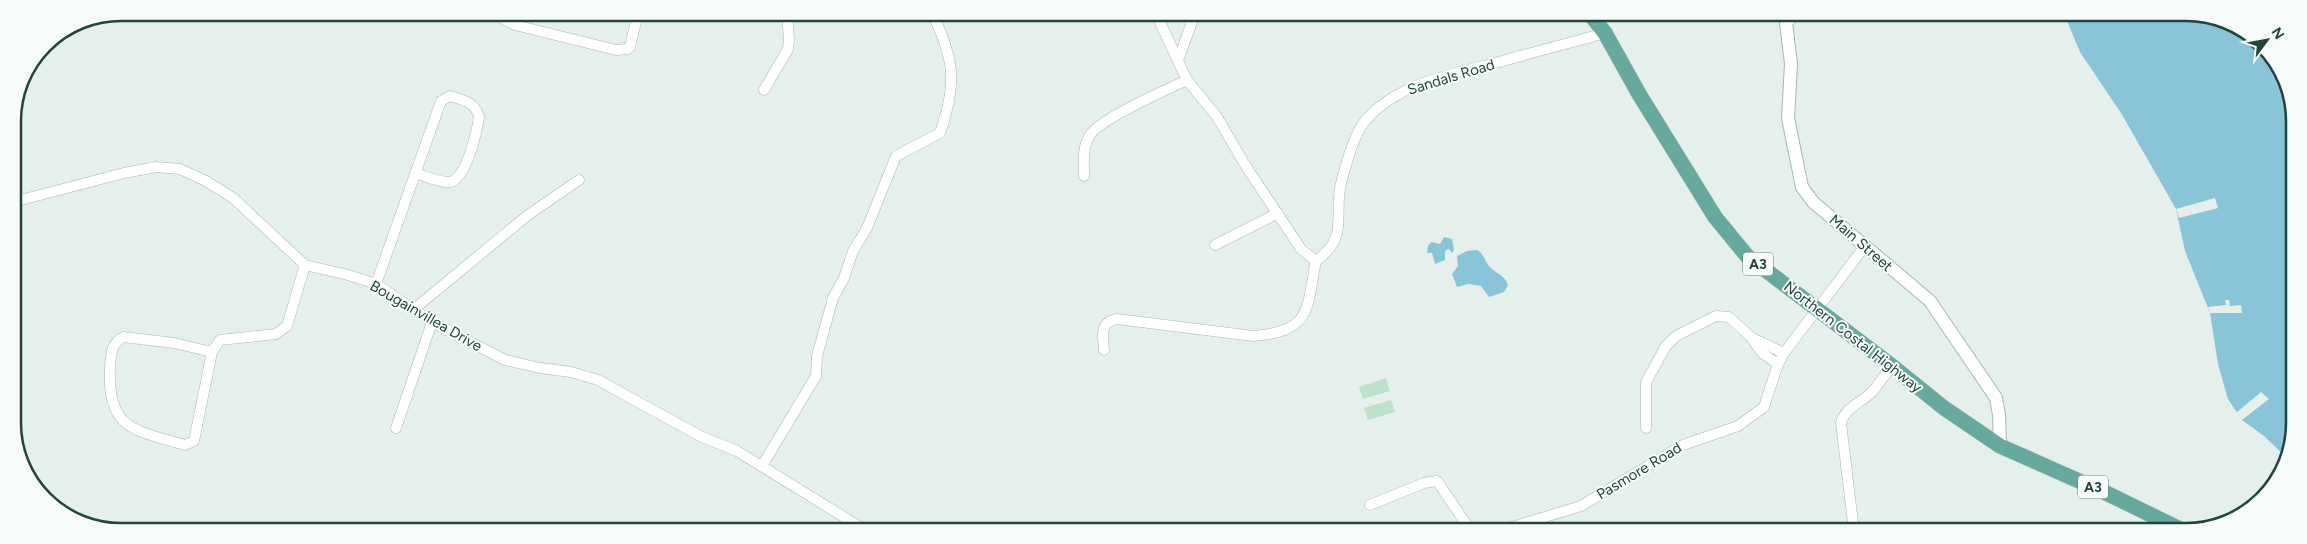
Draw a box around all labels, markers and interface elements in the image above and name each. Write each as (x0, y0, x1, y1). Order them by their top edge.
north arrow (2242, 15, 2292, 65)
text: N (2268, 24, 2288, 42)
street label: Sandals Road (1405, 55, 1497, 99)
street label: Main Street (1826, 211, 1897, 276)
road number: A3 (1743, 252, 1773, 276)
street label: Bougainvillea Drive (367, 277, 485, 355)
street label: Northern Costal Highway (1780, 277, 1926, 397)
street label: Pasmore Road (1593, 439, 1685, 503)
road number: A3 (2078, 476, 2108, 498)

